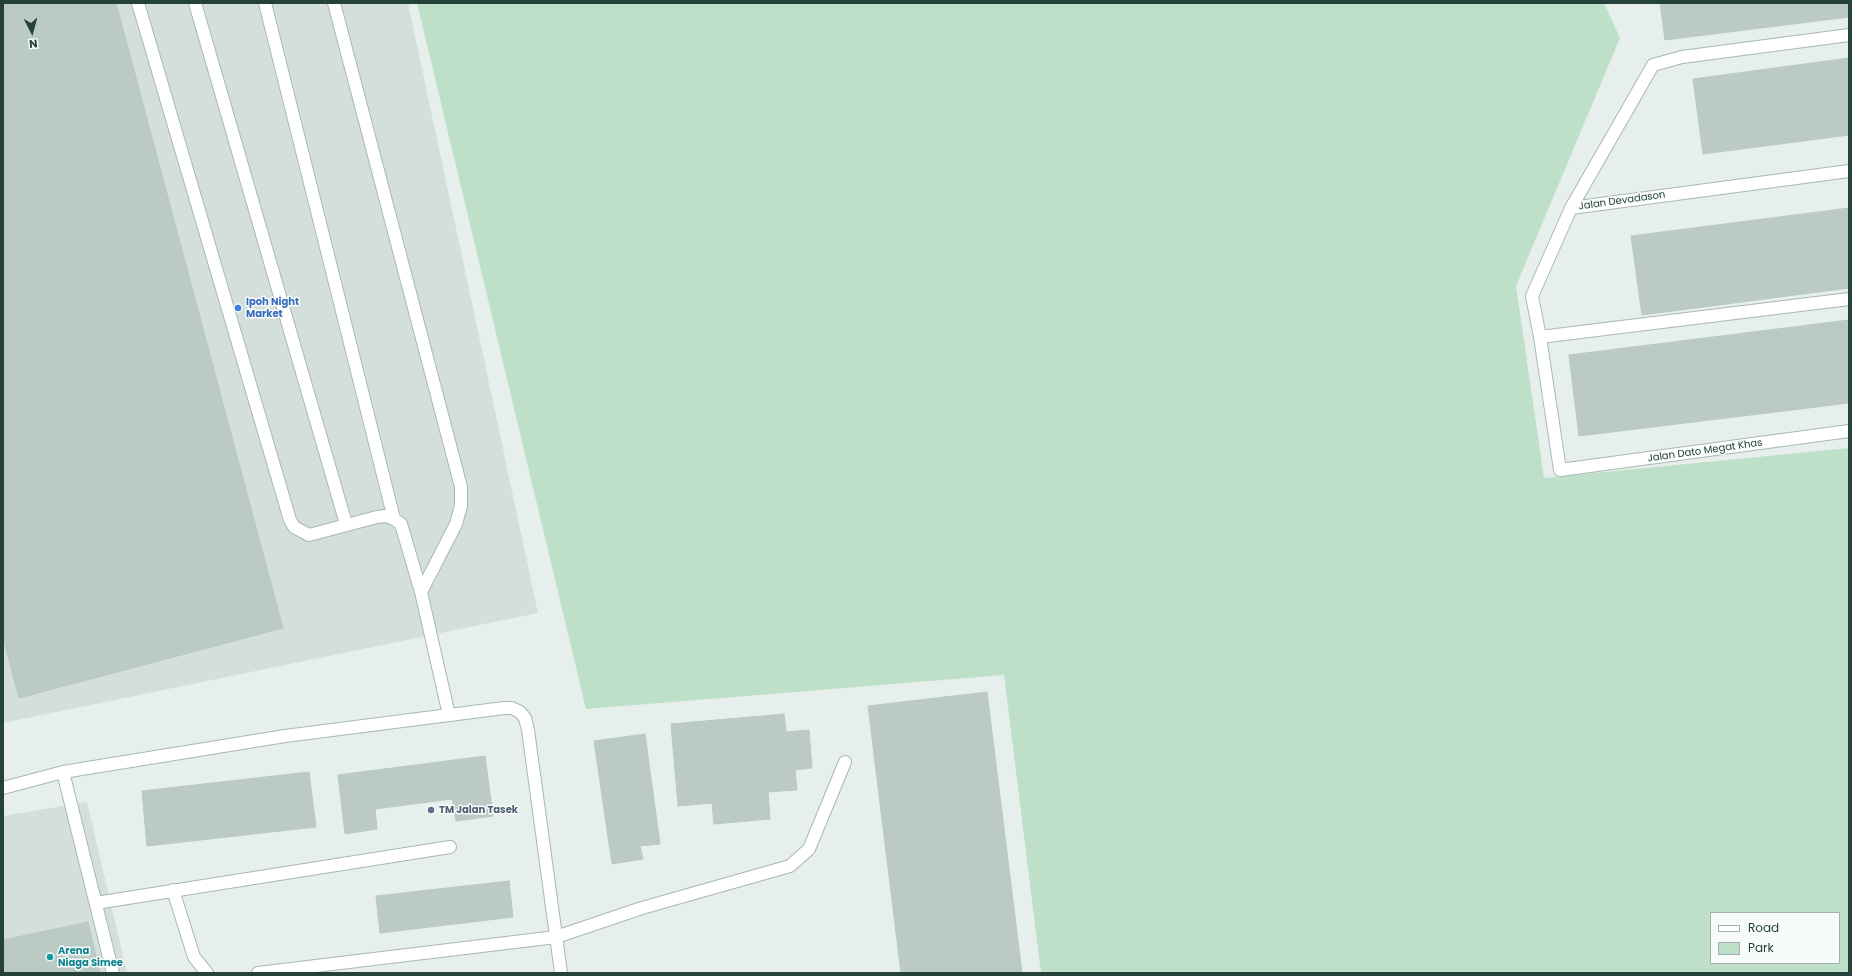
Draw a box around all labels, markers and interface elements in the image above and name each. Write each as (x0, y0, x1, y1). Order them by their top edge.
north arrow (12, 12, 52, 52)
text: N (28, 36, 38, 52)
street label: Jalan Devadason (1578, 189, 1666, 213)
place label: Ipoh Night Market (246, 296, 299, 320)
marker: Ipoh Night Market (233, 303, 243, 313)
street label: Jalan Dato Megat Khas (1647, 437, 1763, 465)
place label: TM Jalan Tasek (439, 804, 518, 816)
marker: TM Jalan Tasek (426, 805, 436, 815)
legend (1710, 912, 1840, 964)
text: Road (1748, 919, 1779, 936)
text: Park (1748, 939, 1774, 956)
place label: Arena Niaga Simee (58, 945, 123, 968)
marker: Arena Niaga Simee (45, 952, 55, 962)

